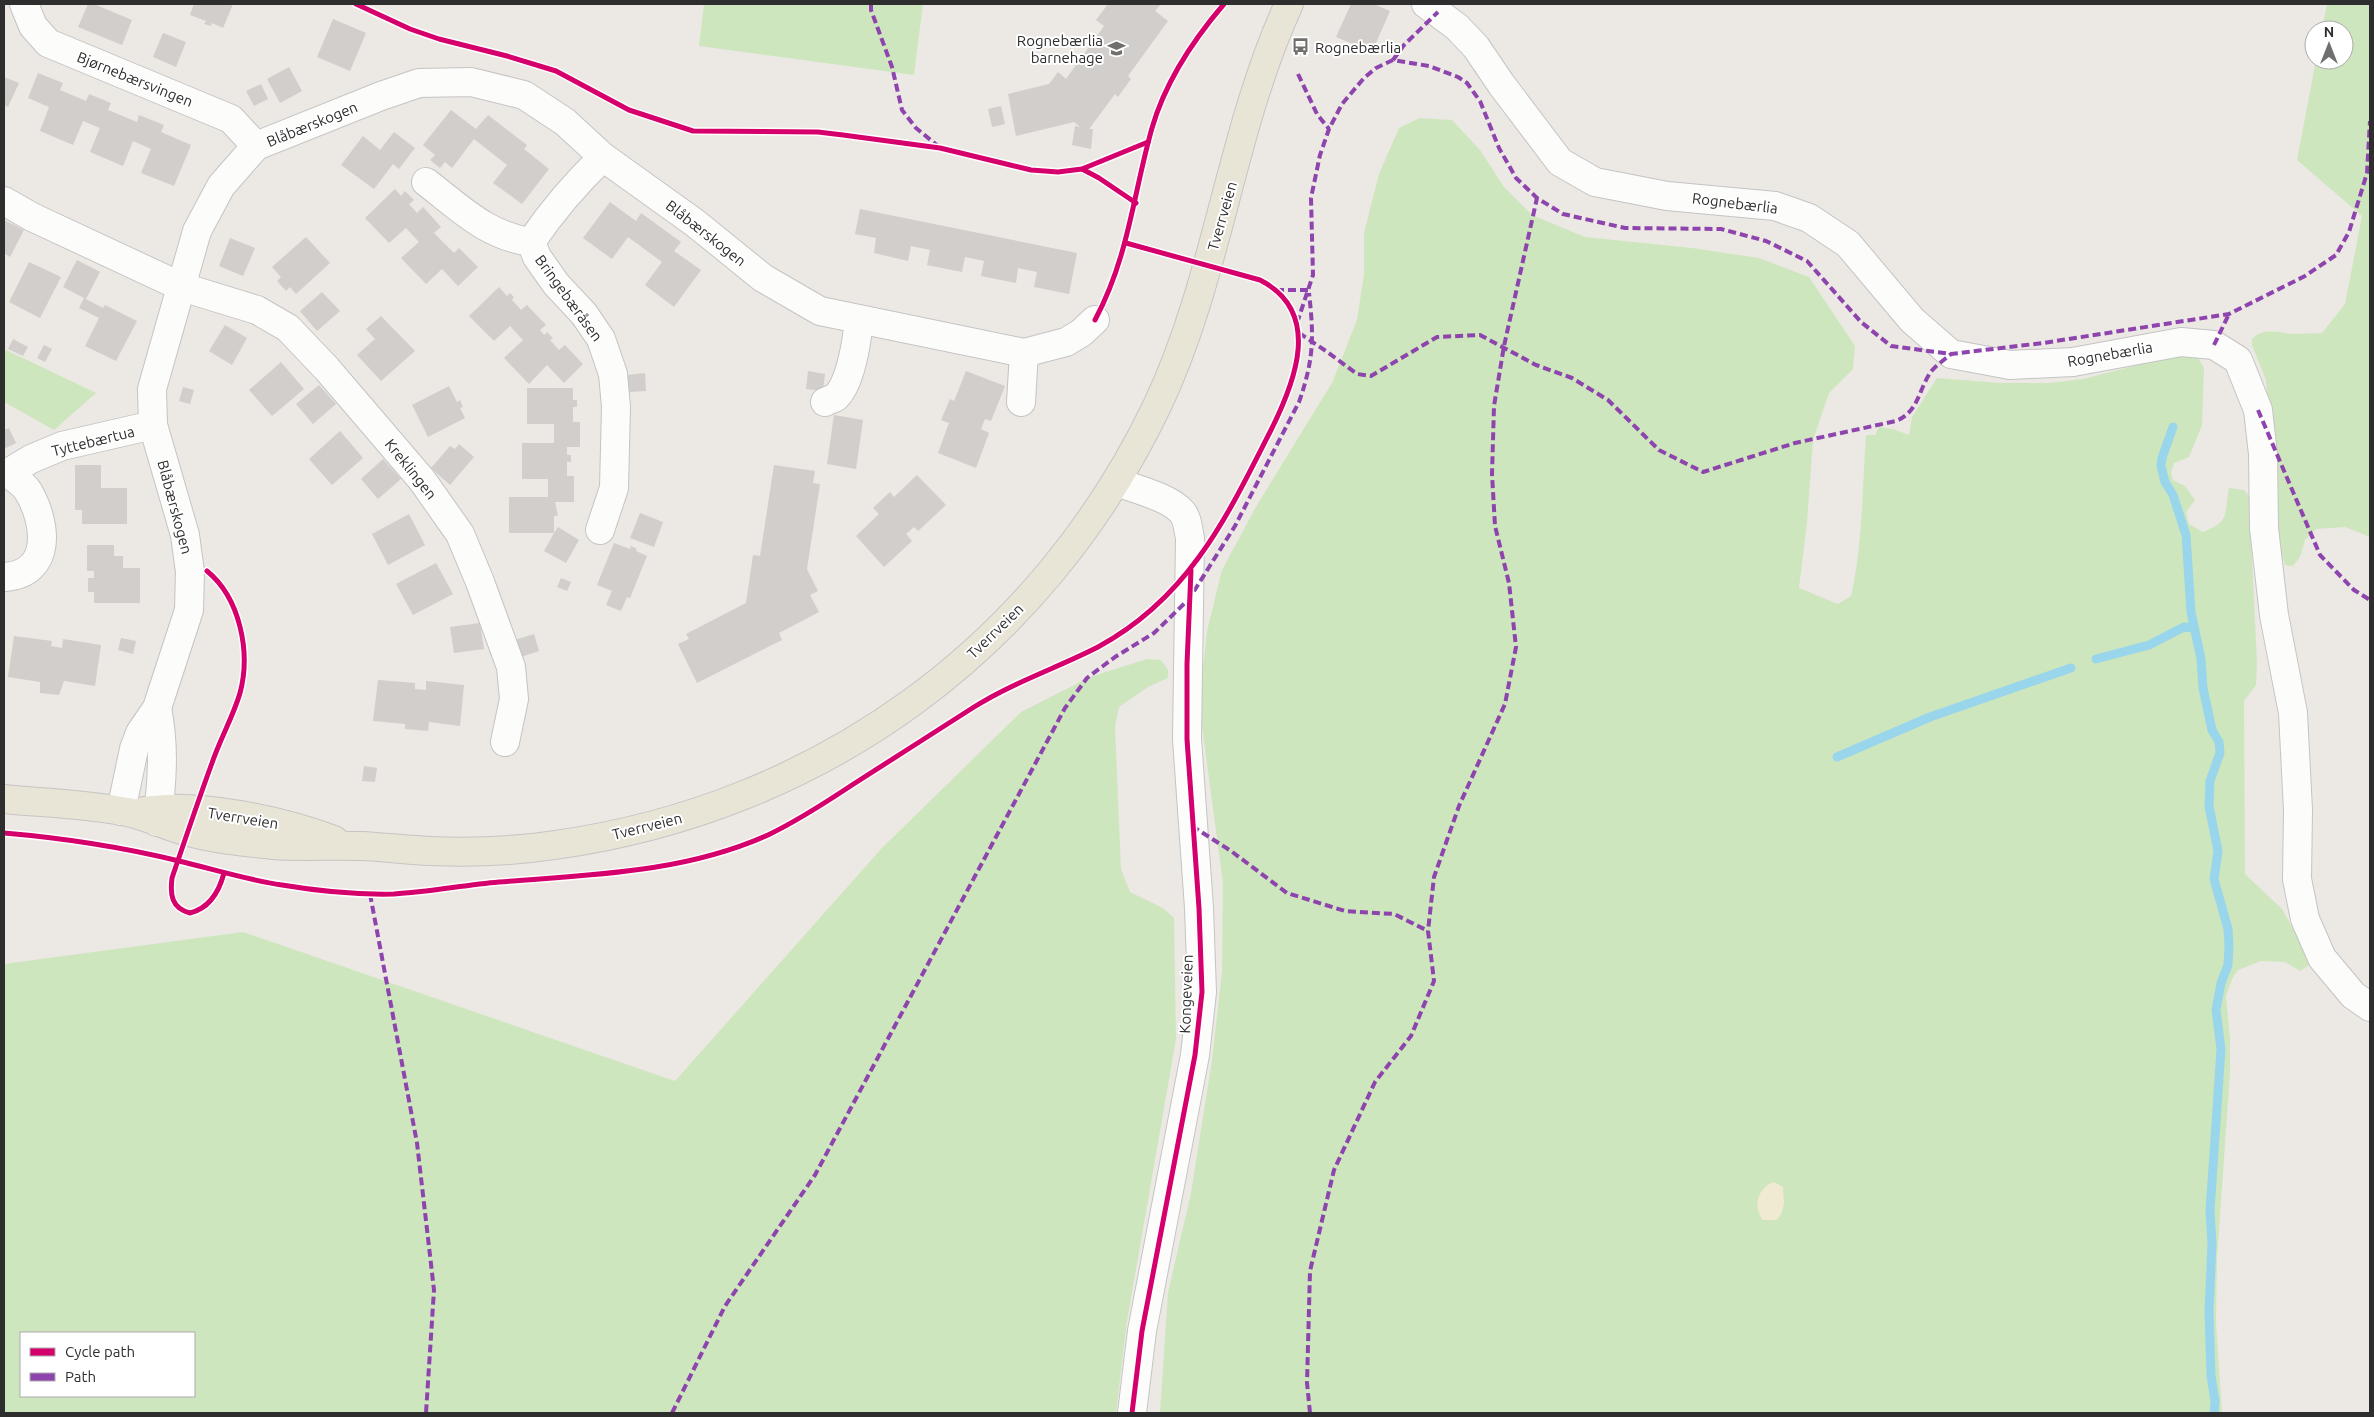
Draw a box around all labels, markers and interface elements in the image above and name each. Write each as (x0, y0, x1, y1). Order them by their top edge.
north arrow (2304, 20, 2354, 70)
text: N (2324, 24, 2334, 40)
place label: Rognebærlia barnehage (1017, 32, 1103, 66)
bus stop icon: Rognebærlia (1291, 37, 1311, 57)
school or university icon: Rognebærlia barnehage (1107, 39, 1127, 59)
place label: Rognebærlia (1315, 39, 1401, 56)
street label: Bjørnebærsvingen (75, 48, 195, 110)
street label: Blåbærskogen (264, 98, 360, 150)
street label: Tverrveien (1204, 179, 1240, 253)
street label: Rognebærlia (1691, 189, 1779, 217)
street label: Blåbærskogen (663, 197, 749, 269)
street label: Bringebæråsen (532, 251, 606, 345)
street label: Rognebærlia (2066, 338, 2154, 370)
street label: Tyttebærtua (50, 422, 136, 460)
street label: Kreklingen (382, 436, 440, 502)
street label: Blåbærskogen (154, 458, 196, 556)
street label: Tverrveien (963, 600, 1027, 662)
street label: Tverrveien (206, 804, 280, 832)
street label: Tverrveien (610, 809, 684, 843)
street label: Kongeveien (1176, 954, 1196, 1034)
legend (20, 1332, 195, 1397)
text: Cycle path (65, 1343, 135, 1360)
text: Path (65, 1368, 96, 1385)

